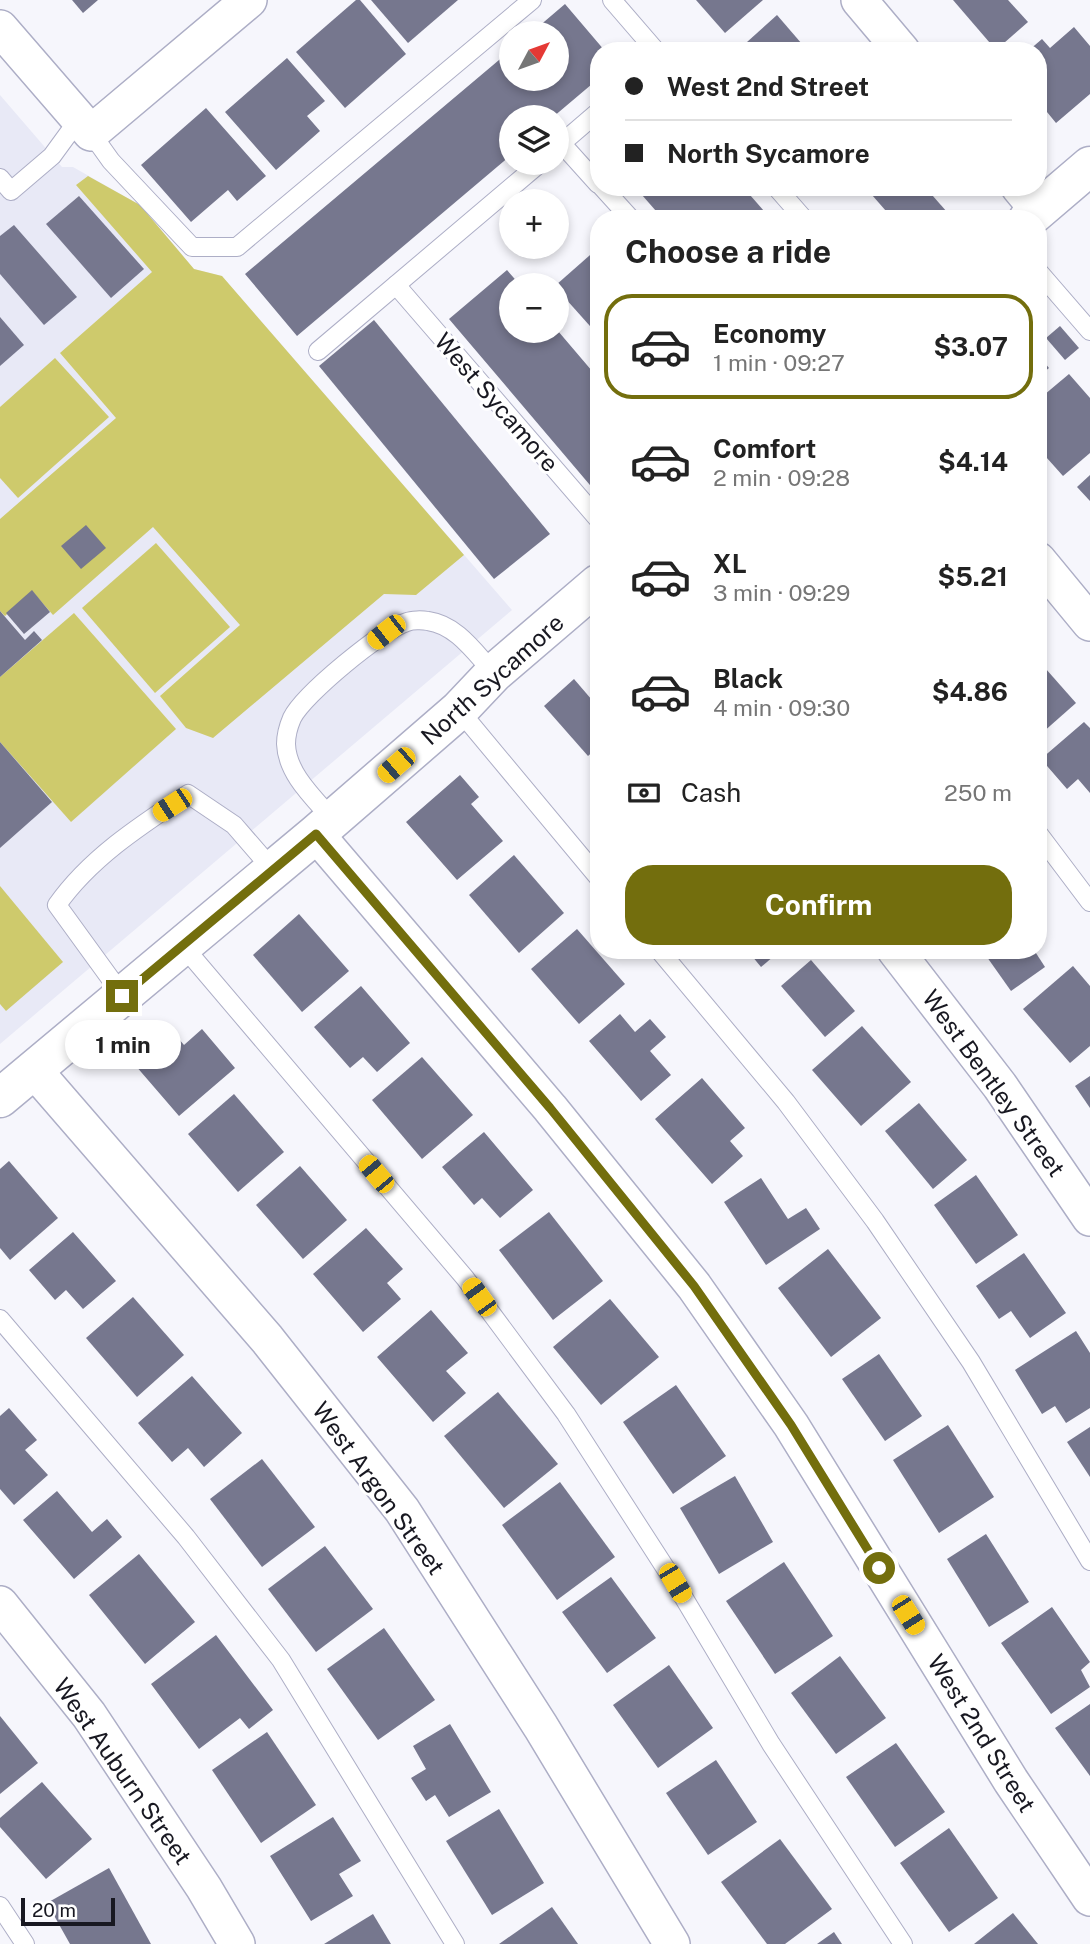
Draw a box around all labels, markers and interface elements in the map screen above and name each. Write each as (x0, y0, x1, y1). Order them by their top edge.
north arrow (499, 21, 569, 91)
map controls (499, 21, 569, 343)
text: West 2nd Street (667, 71, 869, 102)
button: layers (499, 105, 569, 175)
text: North Sycamore (667, 138, 870, 169)
button: + (499, 189, 569, 259)
text: Choose a ride (625, 233, 831, 270)
button: − (499, 273, 569, 343)
icon: car (629, 315, 692, 378)
text: Economy (713, 318, 826, 349)
street label: West Sycamore (429, 327, 565, 477)
text: $3.07 (933, 331, 1008, 362)
text: 1 min · 09:27 (713, 349, 845, 376)
icon: car (629, 430, 692, 493)
text: Comfort (713, 433, 816, 464)
text: $4.14 (938, 446, 1008, 477)
text: 2 min · 09:28 (713, 464, 850, 491)
icon: car (629, 545, 692, 608)
text: XL (713, 548, 747, 579)
text: $5.21 (938, 561, 1008, 592)
text: 3 min · 09:29 (713, 579, 850, 606)
street label: North Sycamore (415, 608, 569, 750)
car (363, 611, 410, 653)
icon: car (629, 660, 692, 723)
text: Black (713, 663, 783, 694)
text: $4.86 (932, 676, 1008, 707)
text: 4 min · 09:30 (713, 694, 850, 721)
car (374, 743, 419, 787)
icon: cash (625, 774, 663, 812)
text: Cash (681, 777, 741, 808)
text: 250 m (944, 779, 1012, 806)
car (149, 785, 196, 825)
button: Confirm (625, 865, 1012, 945)
route end (106, 980, 138, 1012)
street label: West Bentley Street (917, 984, 1071, 1182)
callout: 1 min (64, 1020, 180, 1070)
text: 1 min (95, 1031, 151, 1058)
car (355, 1151, 398, 1197)
car (459, 1274, 500, 1320)
street label: West Argon Street (307, 1396, 451, 1580)
route start (863, 1552, 895, 1584)
car (656, 1560, 695, 1606)
car (888, 1592, 929, 1638)
street label: West 2nd Street (922, 1649, 1042, 1817)
street label: West Auburn Street (48, 1673, 198, 1869)
scale bar (21, 1895, 116, 1927)
text: 20 m (32, 1899, 76, 1921)

